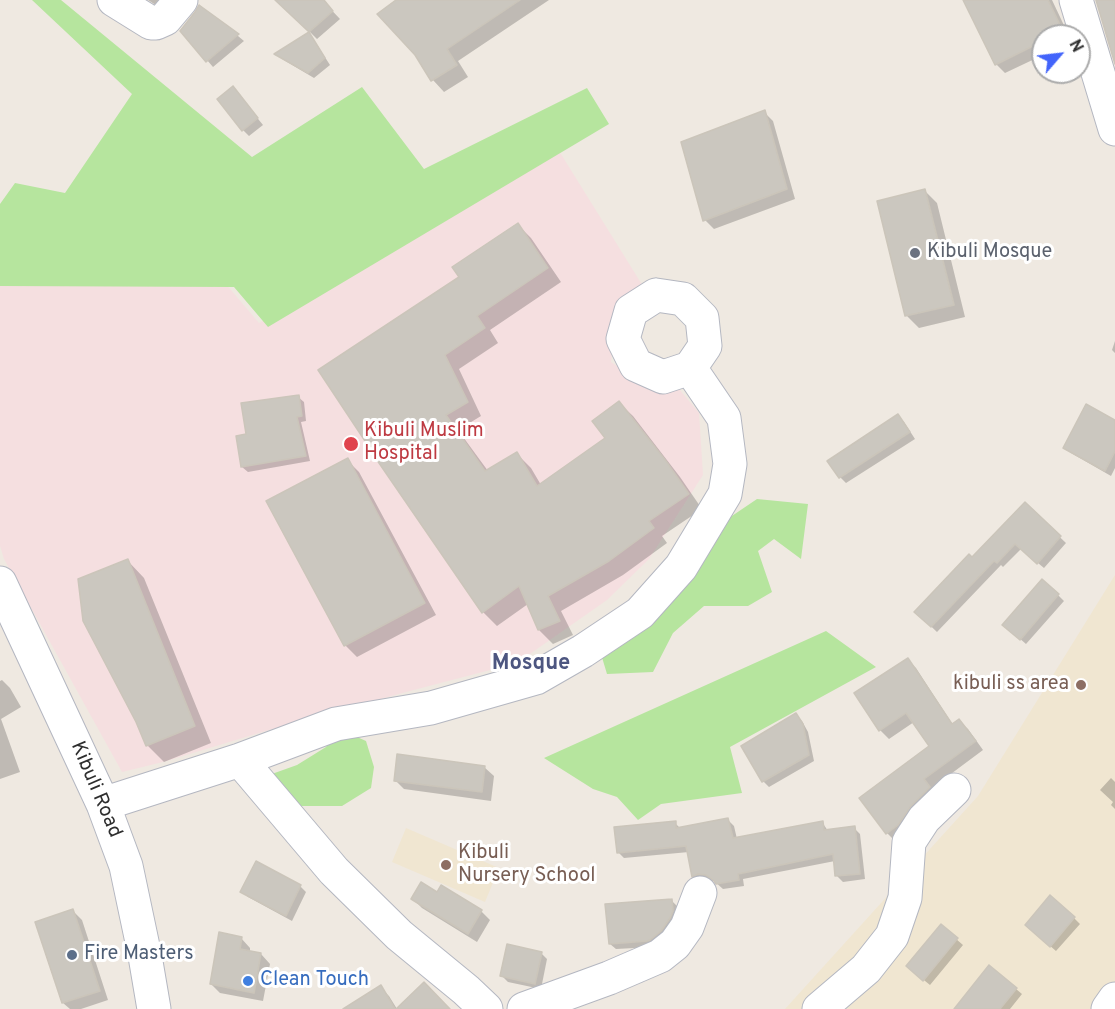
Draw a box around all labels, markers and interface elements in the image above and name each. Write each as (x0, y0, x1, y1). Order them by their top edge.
north arrow (1031, 24, 1091, 84)
text: N (1064, 37, 1087, 56)
place label: Kibuli Mosque (927, 241, 1052, 265)
marker: Kibuli Mosque (908, 246, 922, 260)
place label: Kibuli Muslim Hospital (364, 420, 484, 467)
marker: Kibuli Muslim Hospital (342, 435, 360, 453)
district label: Mosque (492, 652, 570, 678)
place label: kibuli ss area (953, 673, 1069, 697)
marker: kibuli ss area (1074, 678, 1088, 692)
street label: Kibuli Road (64, 738, 126, 842)
place label: Kibuli Nursery School (458, 842, 596, 889)
marker: Kibuli Nursery School (439, 858, 453, 872)
place label: Fire Masters (84, 943, 194, 967)
marker: Fire Masters (65, 948, 79, 962)
place label: Clean Touch (260, 969, 369, 993)
marker: Clean Touch (241, 974, 255, 988)

